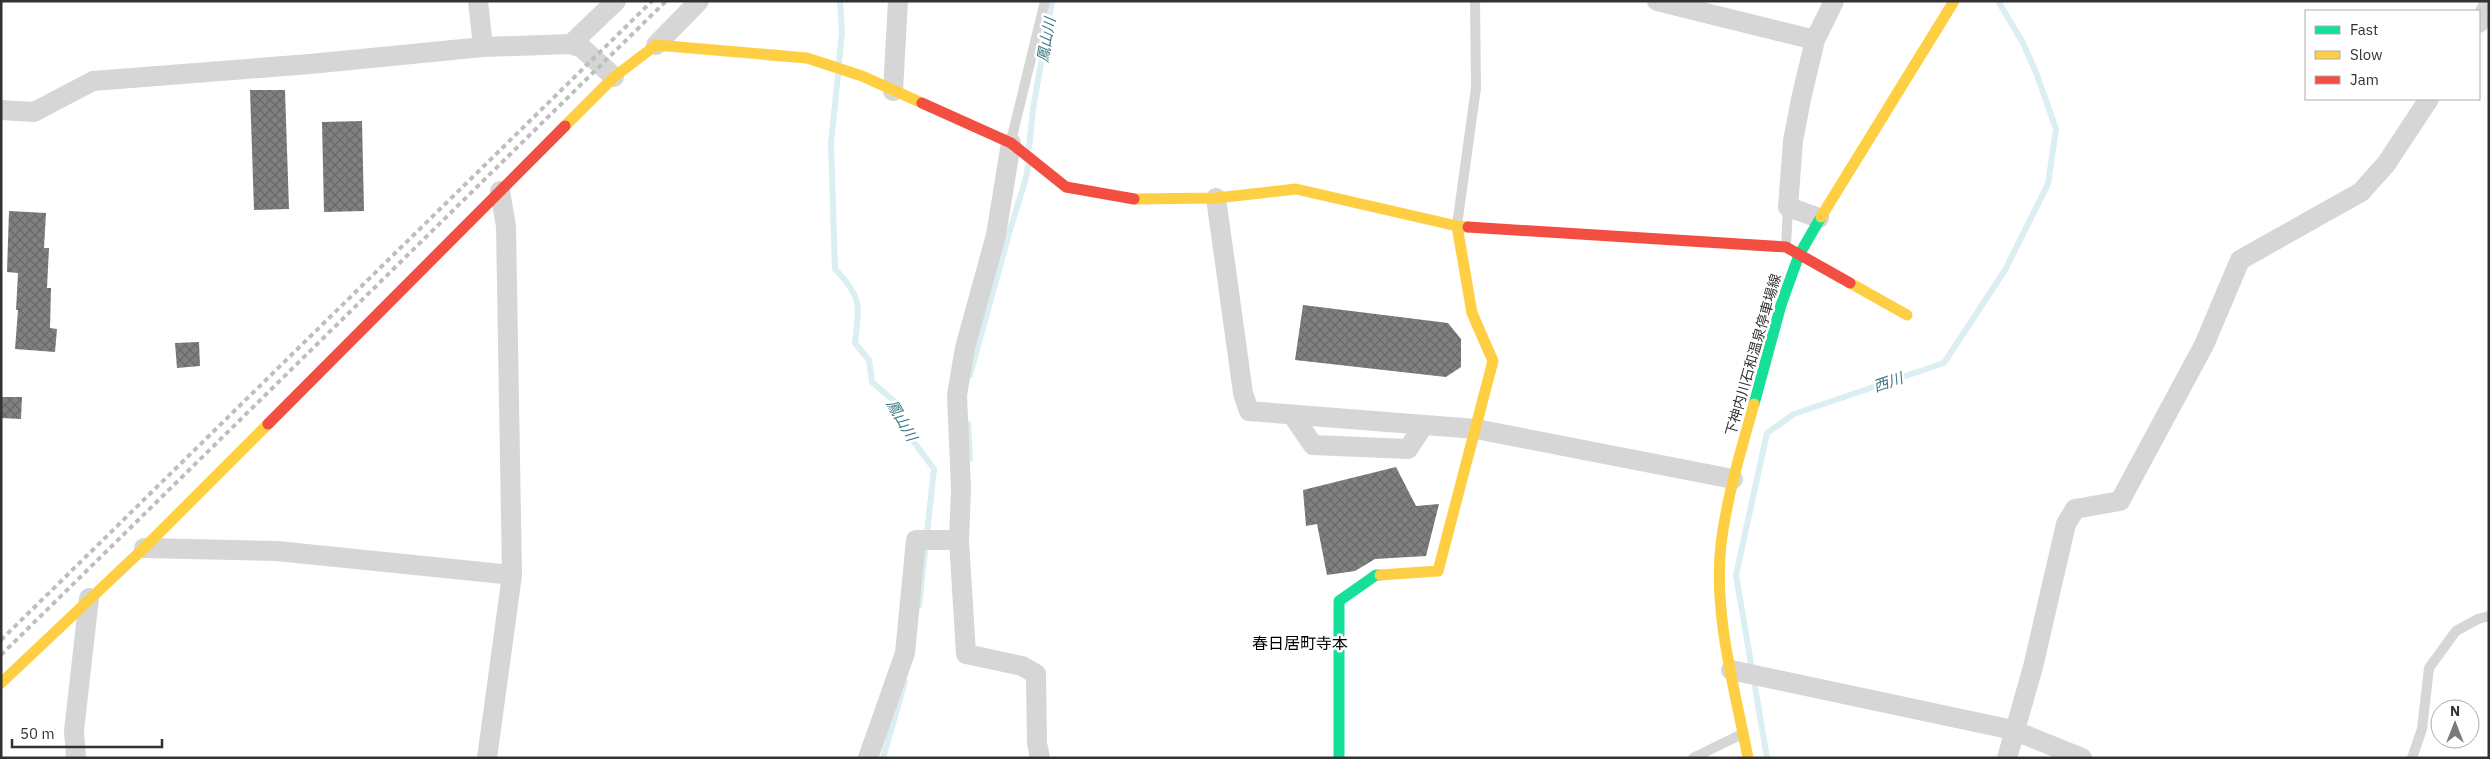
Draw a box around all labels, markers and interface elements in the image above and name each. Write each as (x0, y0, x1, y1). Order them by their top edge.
legend (2305, 10, 2480, 100)
water label: 鳳山川 (1033, 14, 1060, 64)
text: Fast (2350, 20, 2378, 39)
text: Slow (2350, 45, 2383, 64)
text: Jam (2350, 70, 2379, 89)
street label: 下神内川石和温泉停車場線 (1721, 272, 1785, 438)
water label: 西川 (1871, 367, 1907, 396)
water label: 鳳山川 (883, 396, 922, 446)
district label: 春日居町寺本 (1252, 633, 1348, 653)
north arrow (2430, 699, 2480, 749)
text: N (2450, 702, 2460, 720)
scale bar (12, 716, 162, 748)
text: 50 m (20, 724, 55, 743)

